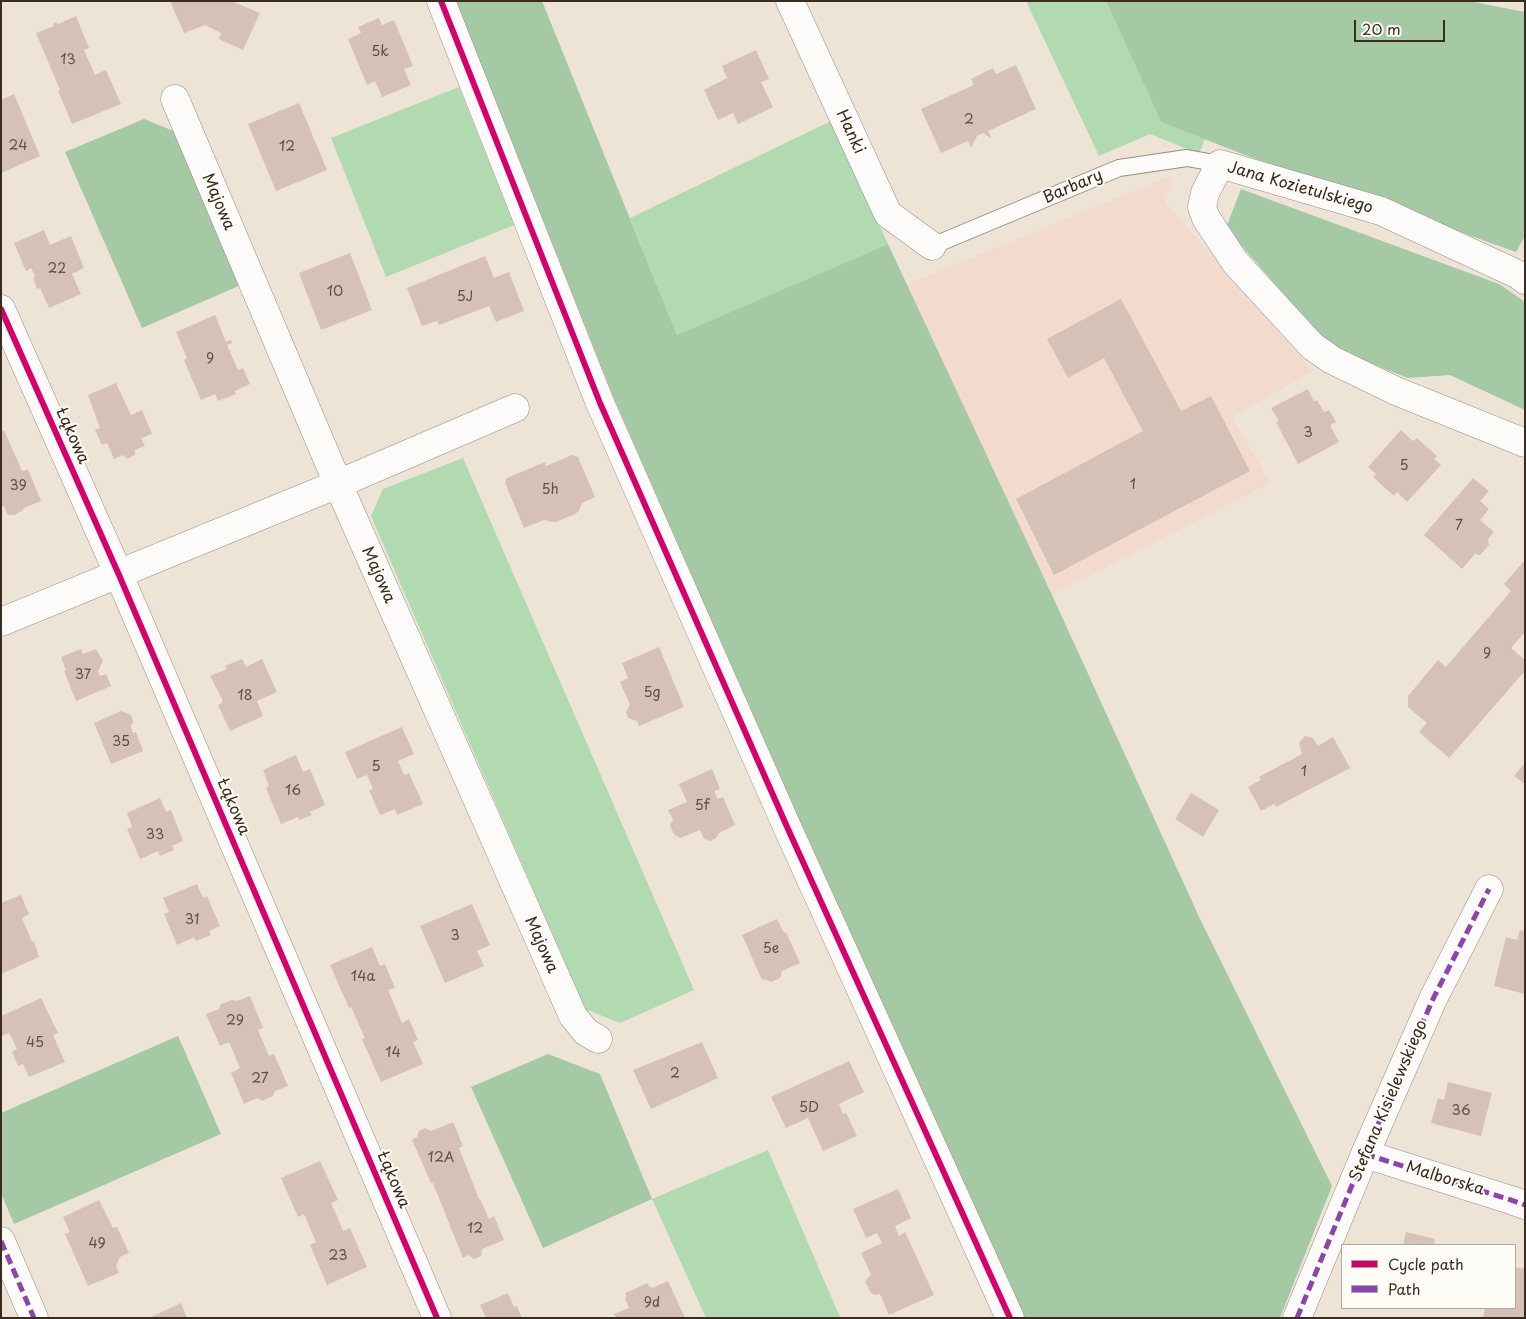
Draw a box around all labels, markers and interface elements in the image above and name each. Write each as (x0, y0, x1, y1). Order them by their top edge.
scale bar (1356, 10, 1447, 42)
text: 20 m (1362, 17, 1401, 40)
house number: 5k (371, 44, 389, 60)
house number: 13 (60, 52, 76, 68)
street label: Hanki (832, 107, 868, 157)
house number: 2 (964, 112, 974, 128)
house number: 24 (9, 138, 27, 154)
house number: 12 (279, 139, 295, 155)
street label: Jana Kozietulskiego (1225, 158, 1375, 218)
street label: Barbary (1040, 166, 1106, 208)
street label: Majowa (197, 171, 239, 233)
house number: 22 (48, 261, 66, 277)
house number: 10 (327, 284, 343, 300)
house number: 5J (457, 289, 473, 305)
house number: 9 (206, 351, 214, 367)
street label: Łąkowa (51, 405, 93, 467)
house number: 3 (1303, 425, 1313, 441)
house number: 5 (1399, 458, 1409, 474)
house number: 1 (1130, 477, 1136, 493)
house number: 39 (9, 478, 27, 494)
house number: 5h (541, 482, 559, 498)
house number: 7 (1455, 518, 1463, 534)
street label: Majowa (357, 544, 399, 606)
house number: 9 (1483, 646, 1491, 662)
house number: 37 (75, 667, 91, 683)
house number: 5g (643, 685, 661, 701)
house number: 18 (237, 688, 253, 704)
house number: 35 (112, 734, 130, 750)
house number: 5 (371, 759, 381, 775)
house number: 1 (1301, 764, 1307, 780)
street label: Łąkowa (213, 776, 253, 838)
house number: 16 (285, 783, 301, 799)
house number: 5f (695, 798, 709, 814)
house number: 33 (146, 827, 164, 843)
house number: 31 (185, 912, 199, 928)
street label: Majowa (520, 914, 562, 976)
house number: 3 (450, 928, 460, 944)
house number: 5e (763, 941, 779, 957)
house number: 14a (351, 969, 375, 985)
house number: 29 (226, 1013, 244, 1029)
street label: Stefana Kisielewskiego (1346, 1017, 1432, 1185)
house number: 45 (26, 1035, 44, 1051)
house number: 14 (385, 1045, 401, 1061)
house number: 2 (670, 1066, 680, 1082)
house number: 27 (251, 1071, 269, 1087)
house number: 5D (799, 1100, 819, 1116)
house number: 36 (1451, 1103, 1471, 1119)
street label: Łąkowa (373, 1149, 413, 1211)
house number: 12A (428, 1150, 454, 1166)
street label: Malborska (1403, 1158, 1487, 1200)
house number: 12 (467, 1221, 483, 1237)
house number: 49 (88, 1236, 106, 1252)
legend (1341, 1244, 1516, 1309)
house number: 23 (329, 1248, 347, 1264)
text: Cycle path (1388, 1252, 1464, 1275)
text: Path (1388, 1277, 1420, 1300)
house number: 9d (644, 1295, 660, 1311)

